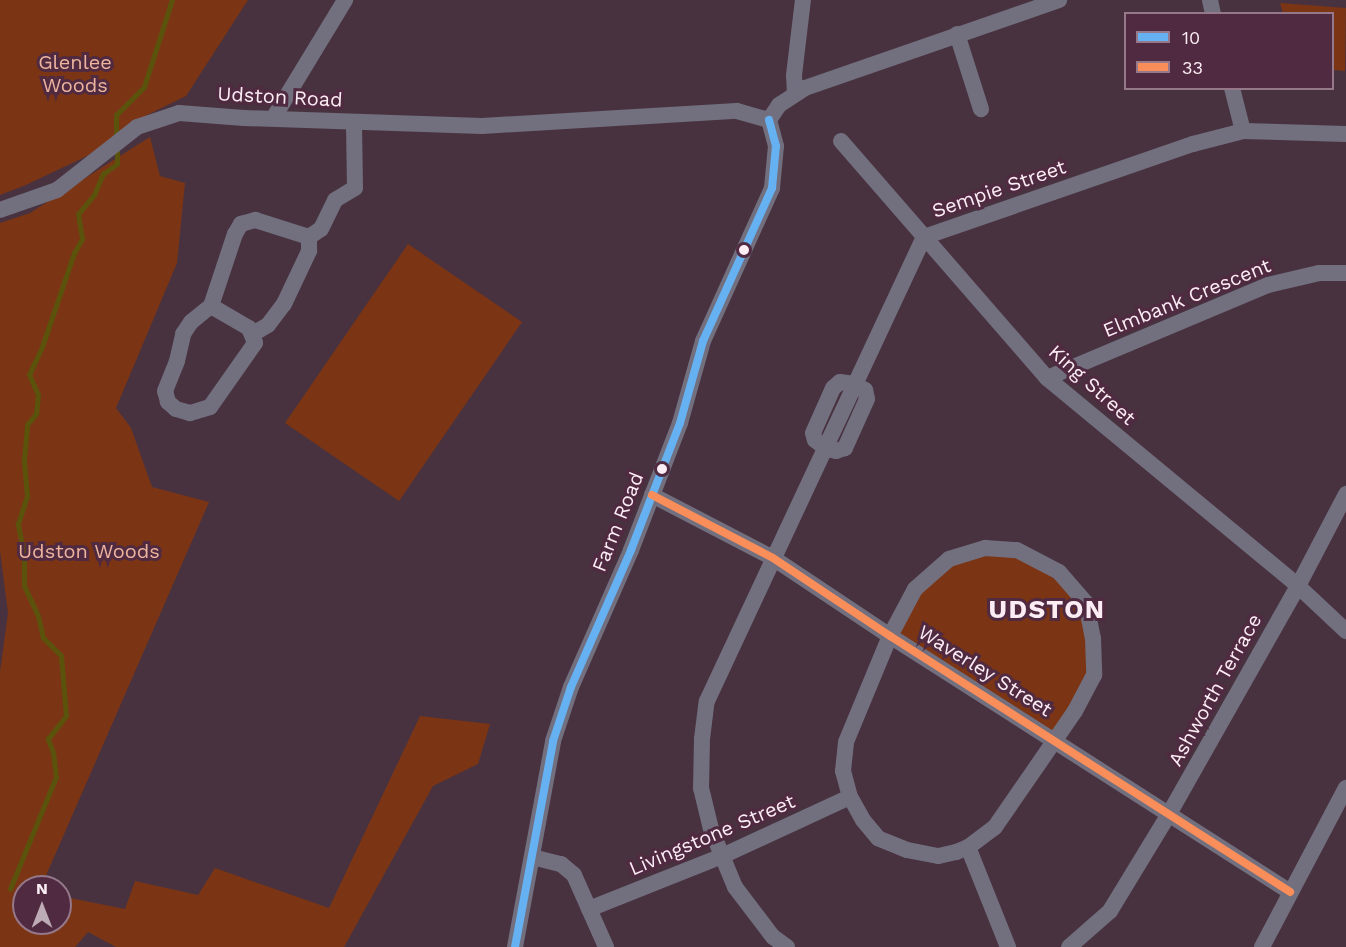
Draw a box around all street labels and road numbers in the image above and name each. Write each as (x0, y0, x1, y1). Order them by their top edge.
street label: Udston Road (217, 82, 343, 112)
street label: Sempie Street (929, 155, 1069, 223)
street label: Elmbank Crescent (1099, 253, 1275, 343)
street label: King Street (1044, 340, 1140, 430)
street label: Farm Road (587, 469, 649, 575)
street label: Ashworth Terrace (1163, 609, 1267, 771)
street label: Waverley Street (913, 620, 1057, 722)
street label: Livingstone Street (625, 789, 799, 881)

